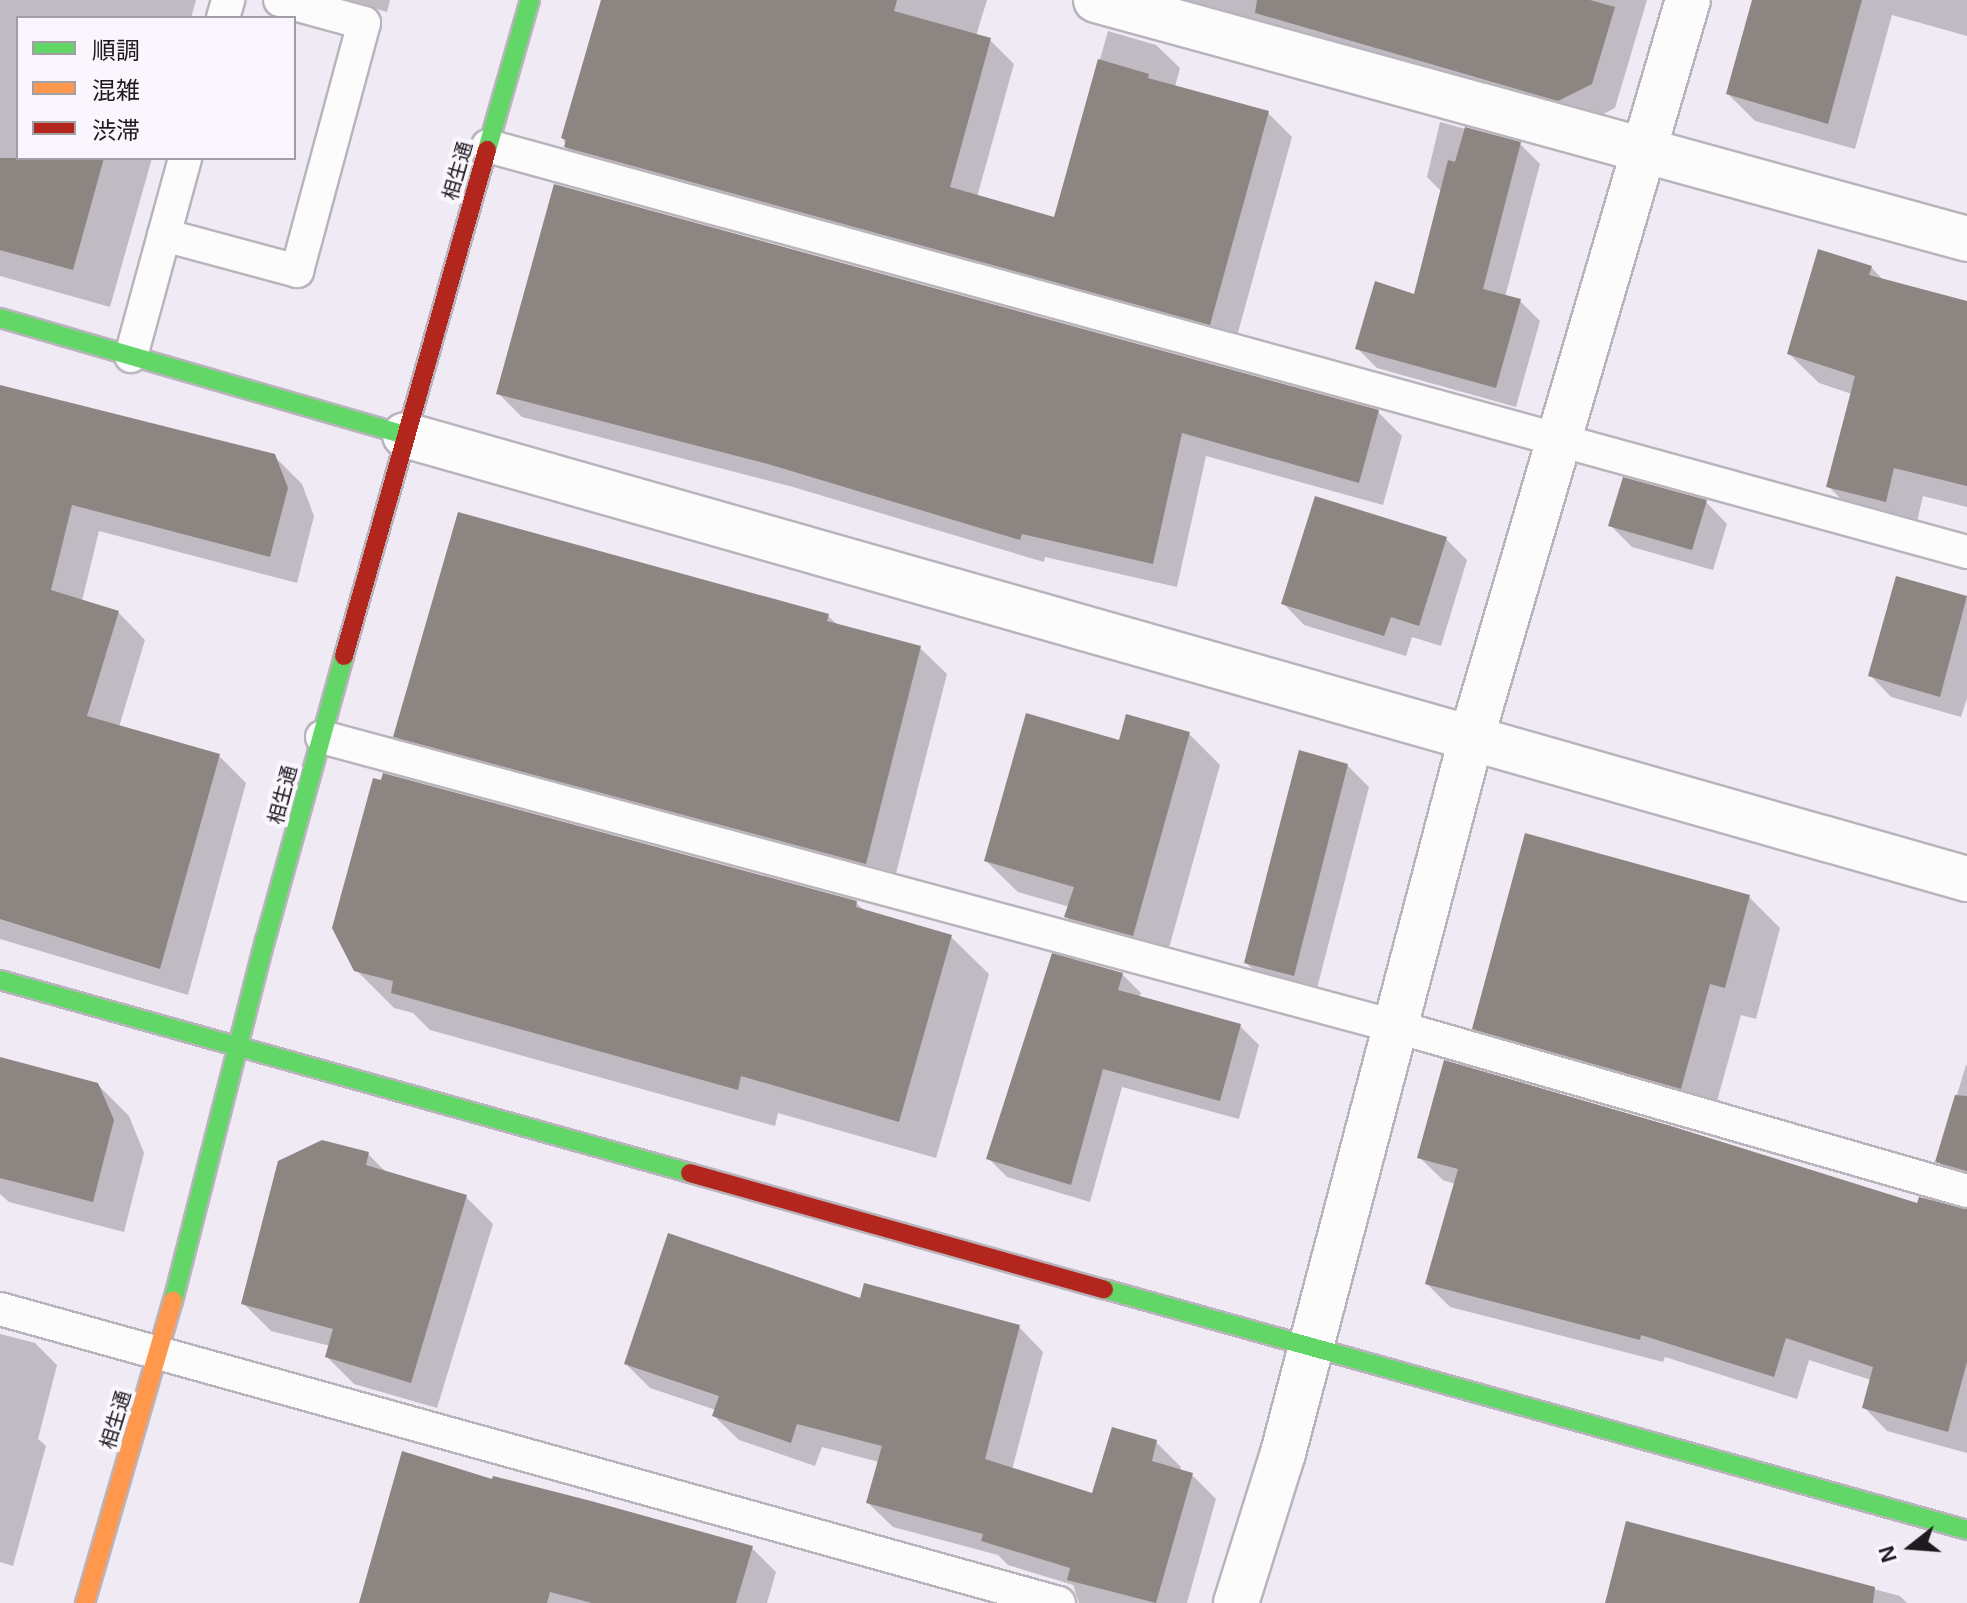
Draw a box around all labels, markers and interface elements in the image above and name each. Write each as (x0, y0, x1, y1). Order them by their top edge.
legend (16, 16, 296, 160)
text: 順調 (92, 37, 140, 64)
text: 混雑 (92, 77, 140, 104)
text: 渋滞 (92, 117, 140, 144)
street label: 相生通 (438, 139, 478, 203)
street label: 相生通 (264, 763, 302, 827)
street label: 相生通 (96, 1388, 136, 1452)
north arrow (1871, 1507, 1951, 1587)
text: N (1873, 1543, 1902, 1565)

